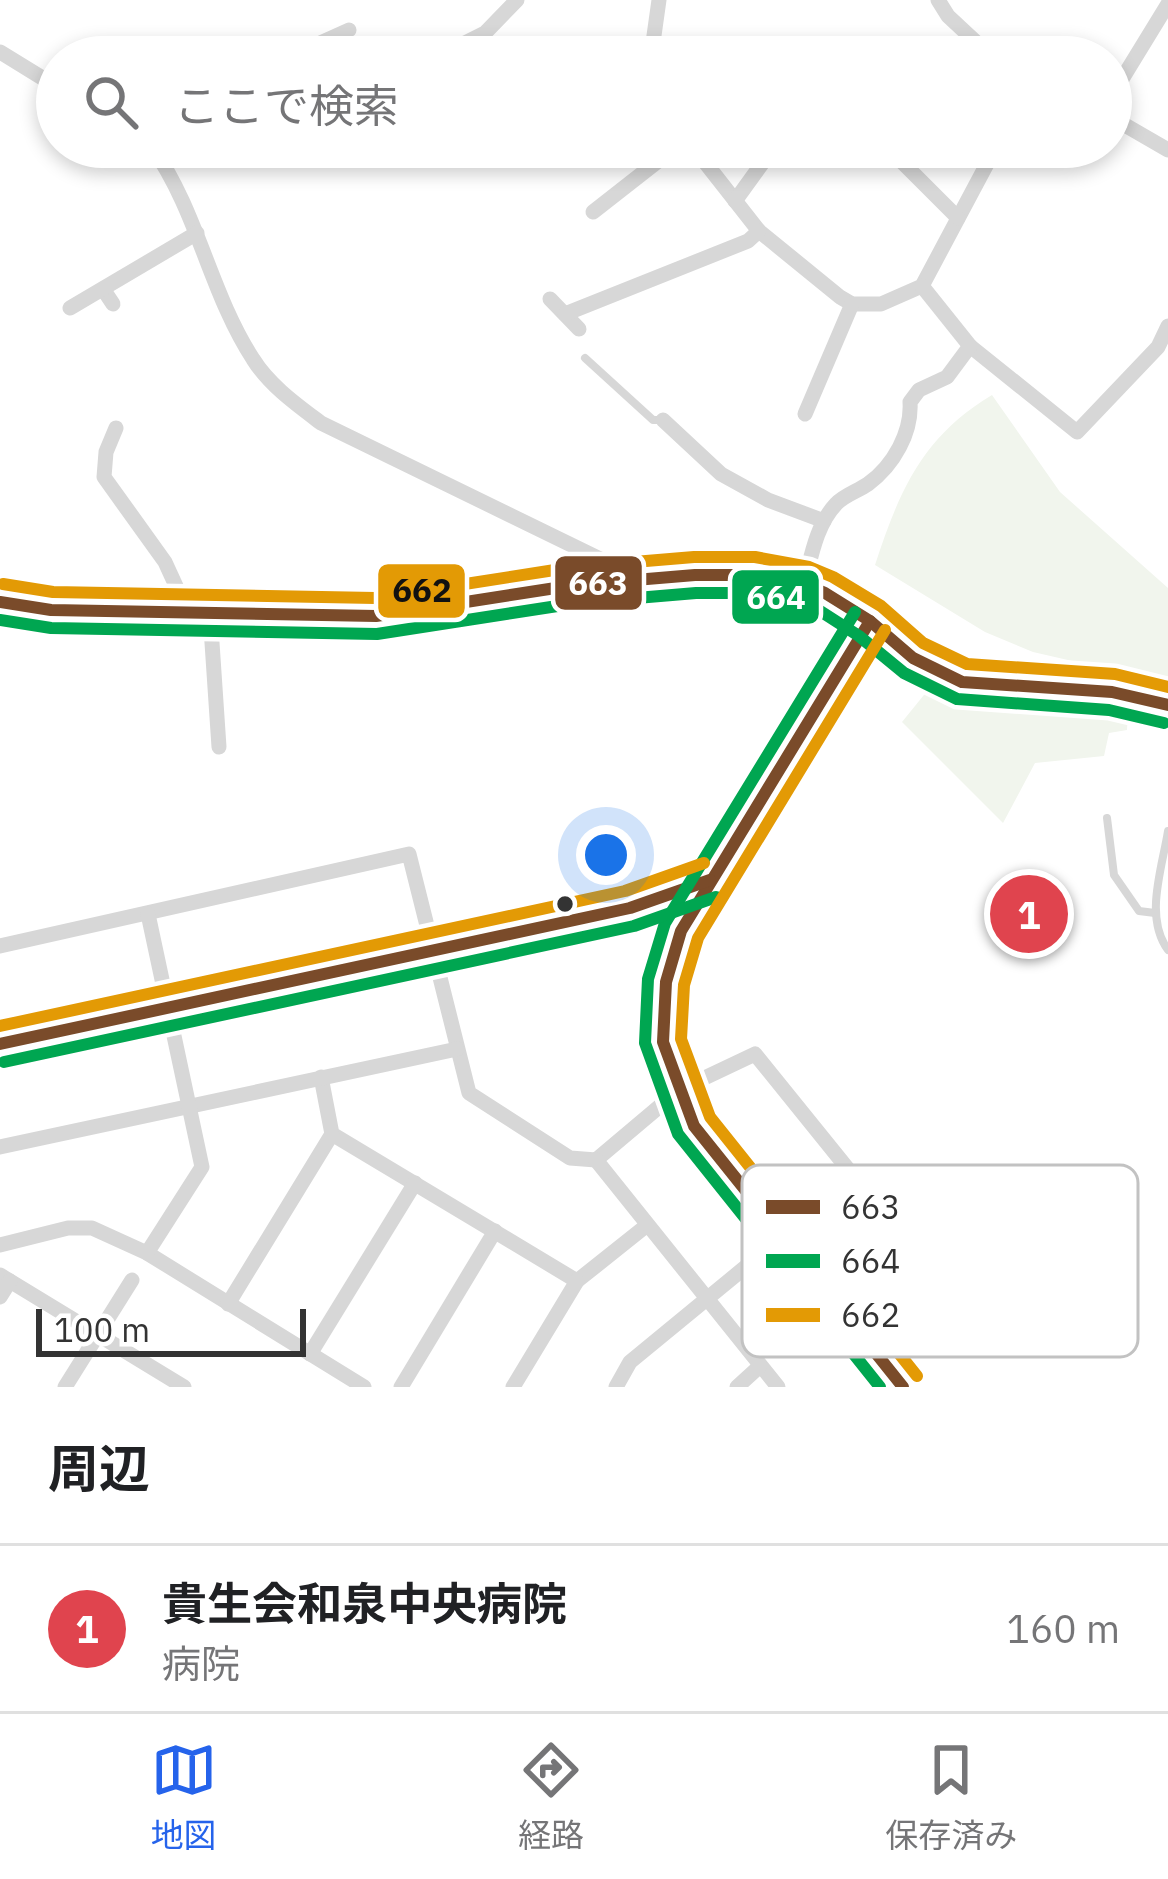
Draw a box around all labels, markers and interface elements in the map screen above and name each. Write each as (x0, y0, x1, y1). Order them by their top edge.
search box (36, 36, 1132, 168)
icon: search (78, 69, 144, 135)
text: ここで検索 (174, 76, 399, 134)
line badge: 663 (553, 554, 644, 612)
text: 663 (568, 561, 628, 604)
line badge: 662 (376, 562, 467, 620)
text: 662 (392, 568, 452, 611)
line badge: 664 (730, 568, 821, 626)
text: 664 (746, 575, 806, 618)
your location (576, 825, 636, 885)
pin: 1 (990, 869, 1068, 959)
unlabelled marker (554, 893, 576, 915)
legend (742, 1165, 1138, 1357)
text: 663 (841, 1185, 900, 1228)
text: 664 (841, 1239, 900, 1282)
text: 662 (841, 1293, 900, 1336)
scale bar (36, 1303, 306, 1356)
text: 100 m (54, 1308, 150, 1351)
text: 周辺 (48, 1435, 150, 1501)
text: 貴生会和泉中央病院 (162, 1574, 567, 1632)
text: 1 (75, 1603, 99, 1654)
text: 160 m (1007, 1603, 1120, 1654)
text: 病院 (162, 1638, 240, 1689)
tab: 地図 (151, 1737, 217, 1857)
tab: 経路 (518, 1737, 584, 1857)
tab: 保存済み (885, 1737, 1017, 1857)

